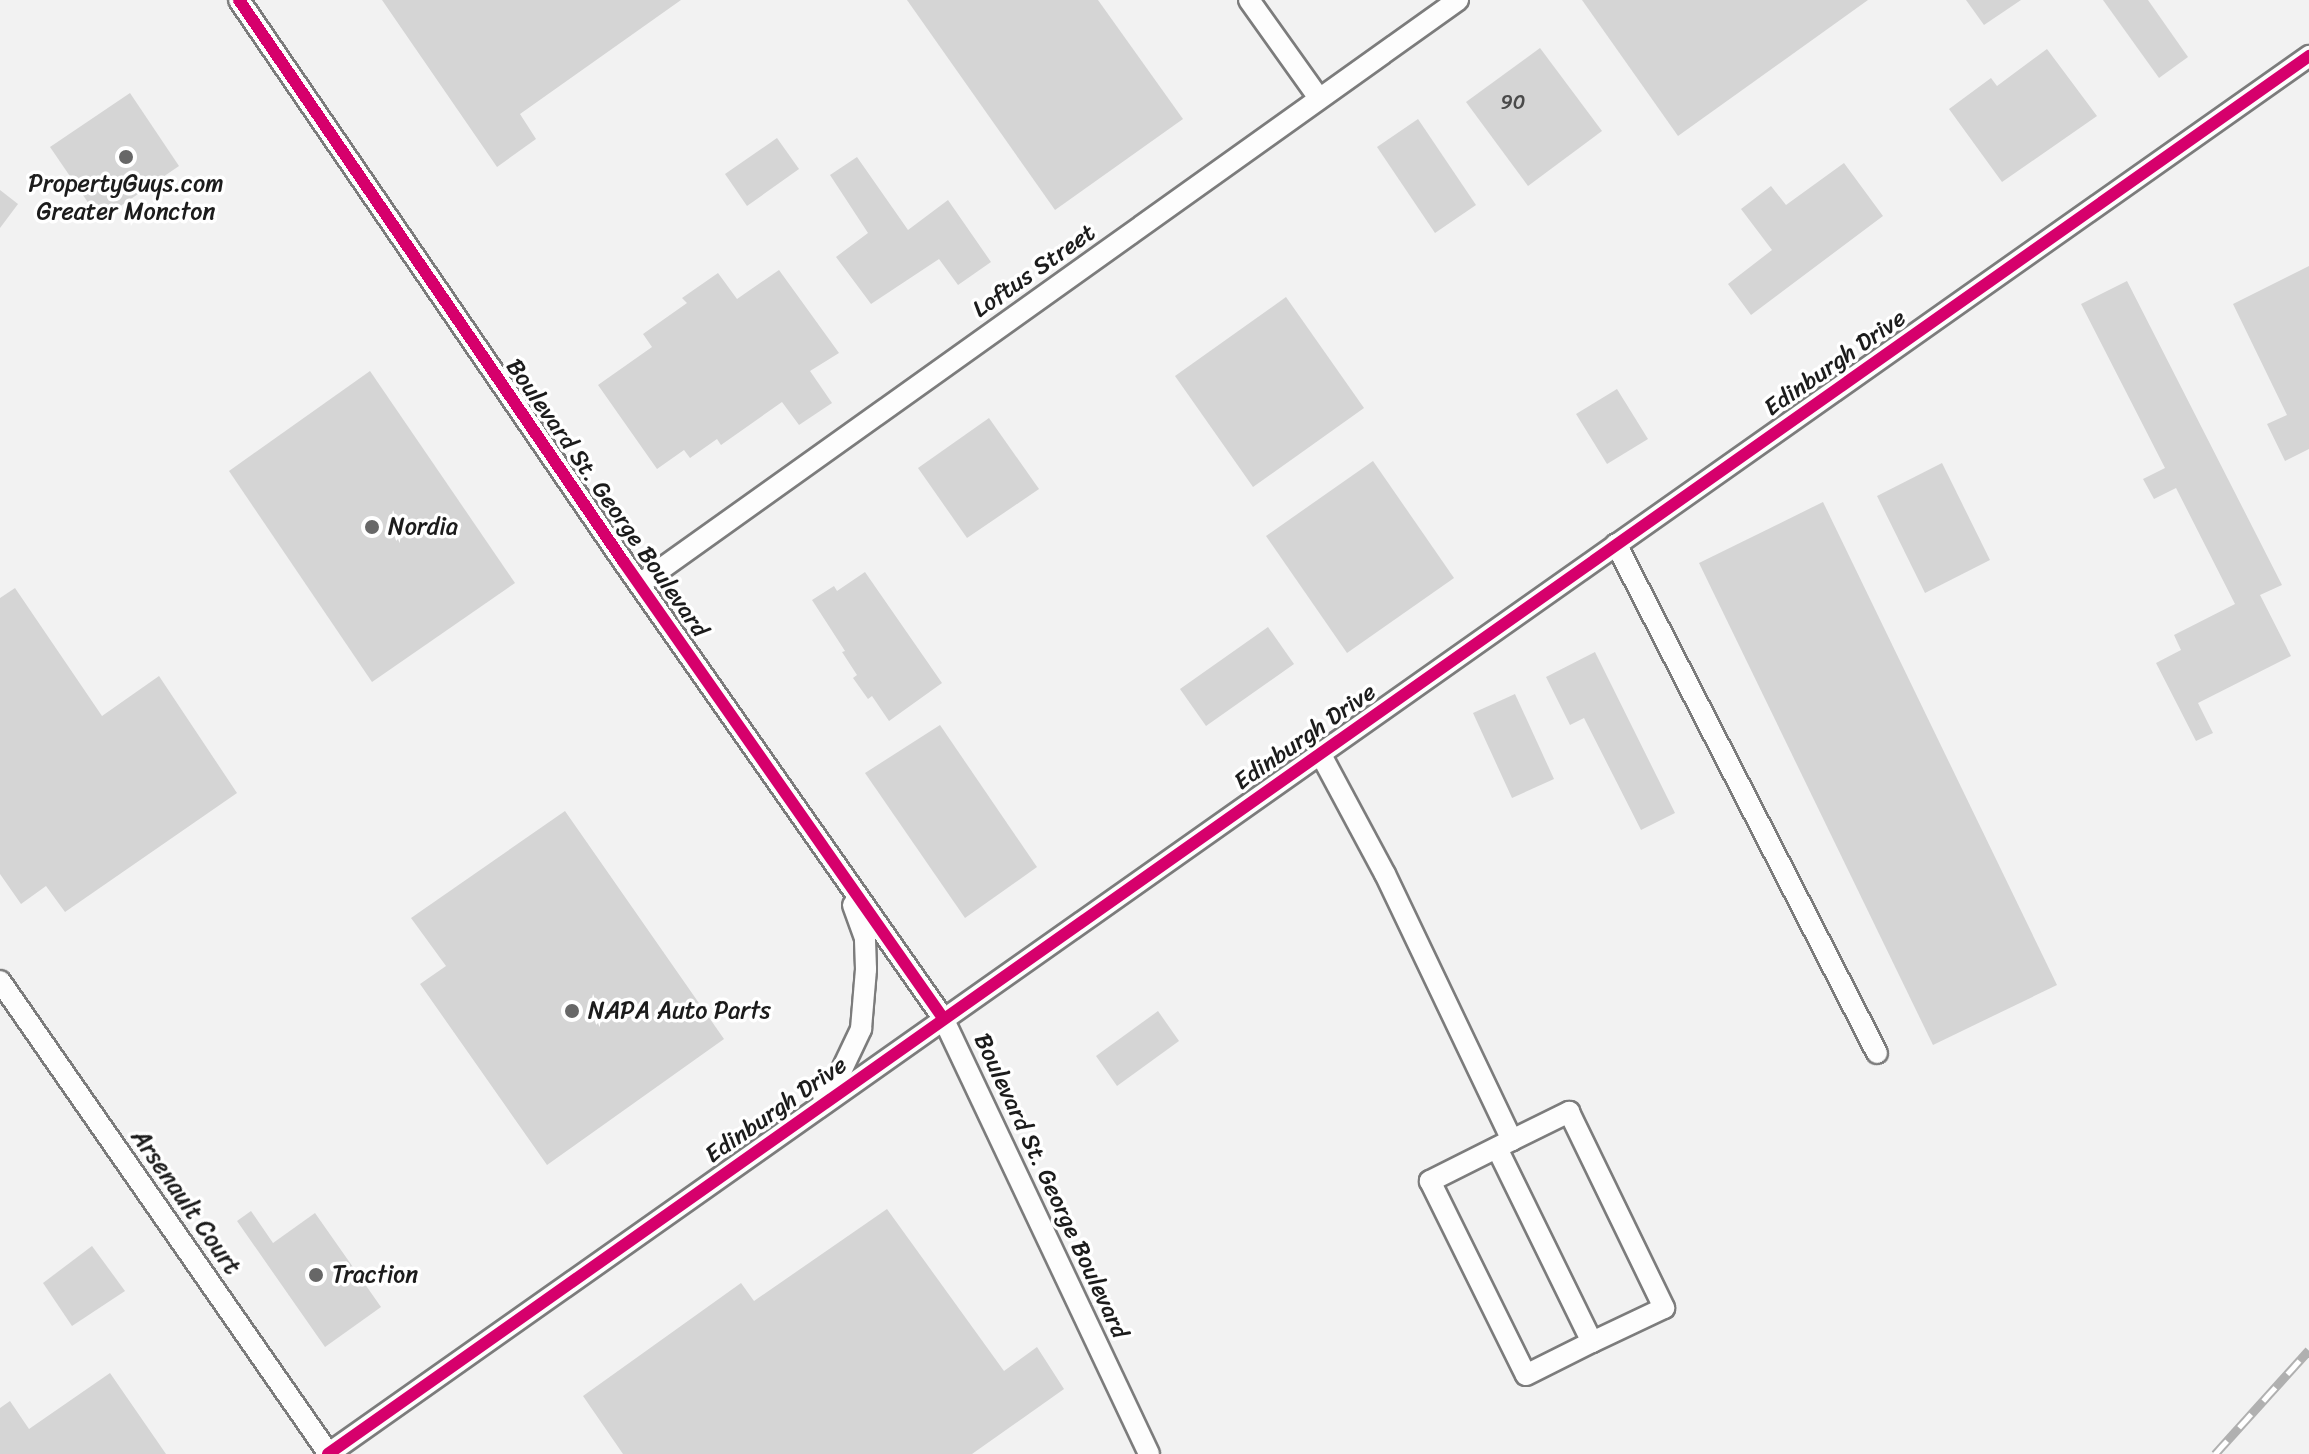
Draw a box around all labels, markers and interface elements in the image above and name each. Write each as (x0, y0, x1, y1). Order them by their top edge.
house number: 90 (1501, 90, 1525, 114)
marker: PropertyGuys.com Greater Moncton (117, 148, 135, 166)
place label: PropertyGuys.com Greater Moncton (28, 170, 224, 226)
street label: Loftus Street (967, 218, 1101, 324)
street label: Edinburgh Drive (1759, 304, 1911, 422)
street label: Boulevard St. George Boulevard (500, 353, 714, 643)
place label: Nordia (388, 513, 458, 541)
marker: Nordia (363, 518, 381, 536)
street label: Edinburgh Drive (1229, 678, 1381, 796)
place label: NAPA Auto Parts (588, 997, 771, 1025)
marker: NAPA Auto Parts (563, 1002, 581, 1020)
street label: Boulevard St. George Boulevard (968, 1029, 1134, 1343)
street label: Edinburgh Drive (700, 1051, 852, 1169)
street label: Arsenault Court (125, 1124, 247, 1280)
place label: Traction (332, 1261, 418, 1289)
marker: Traction (307, 1266, 325, 1284)

